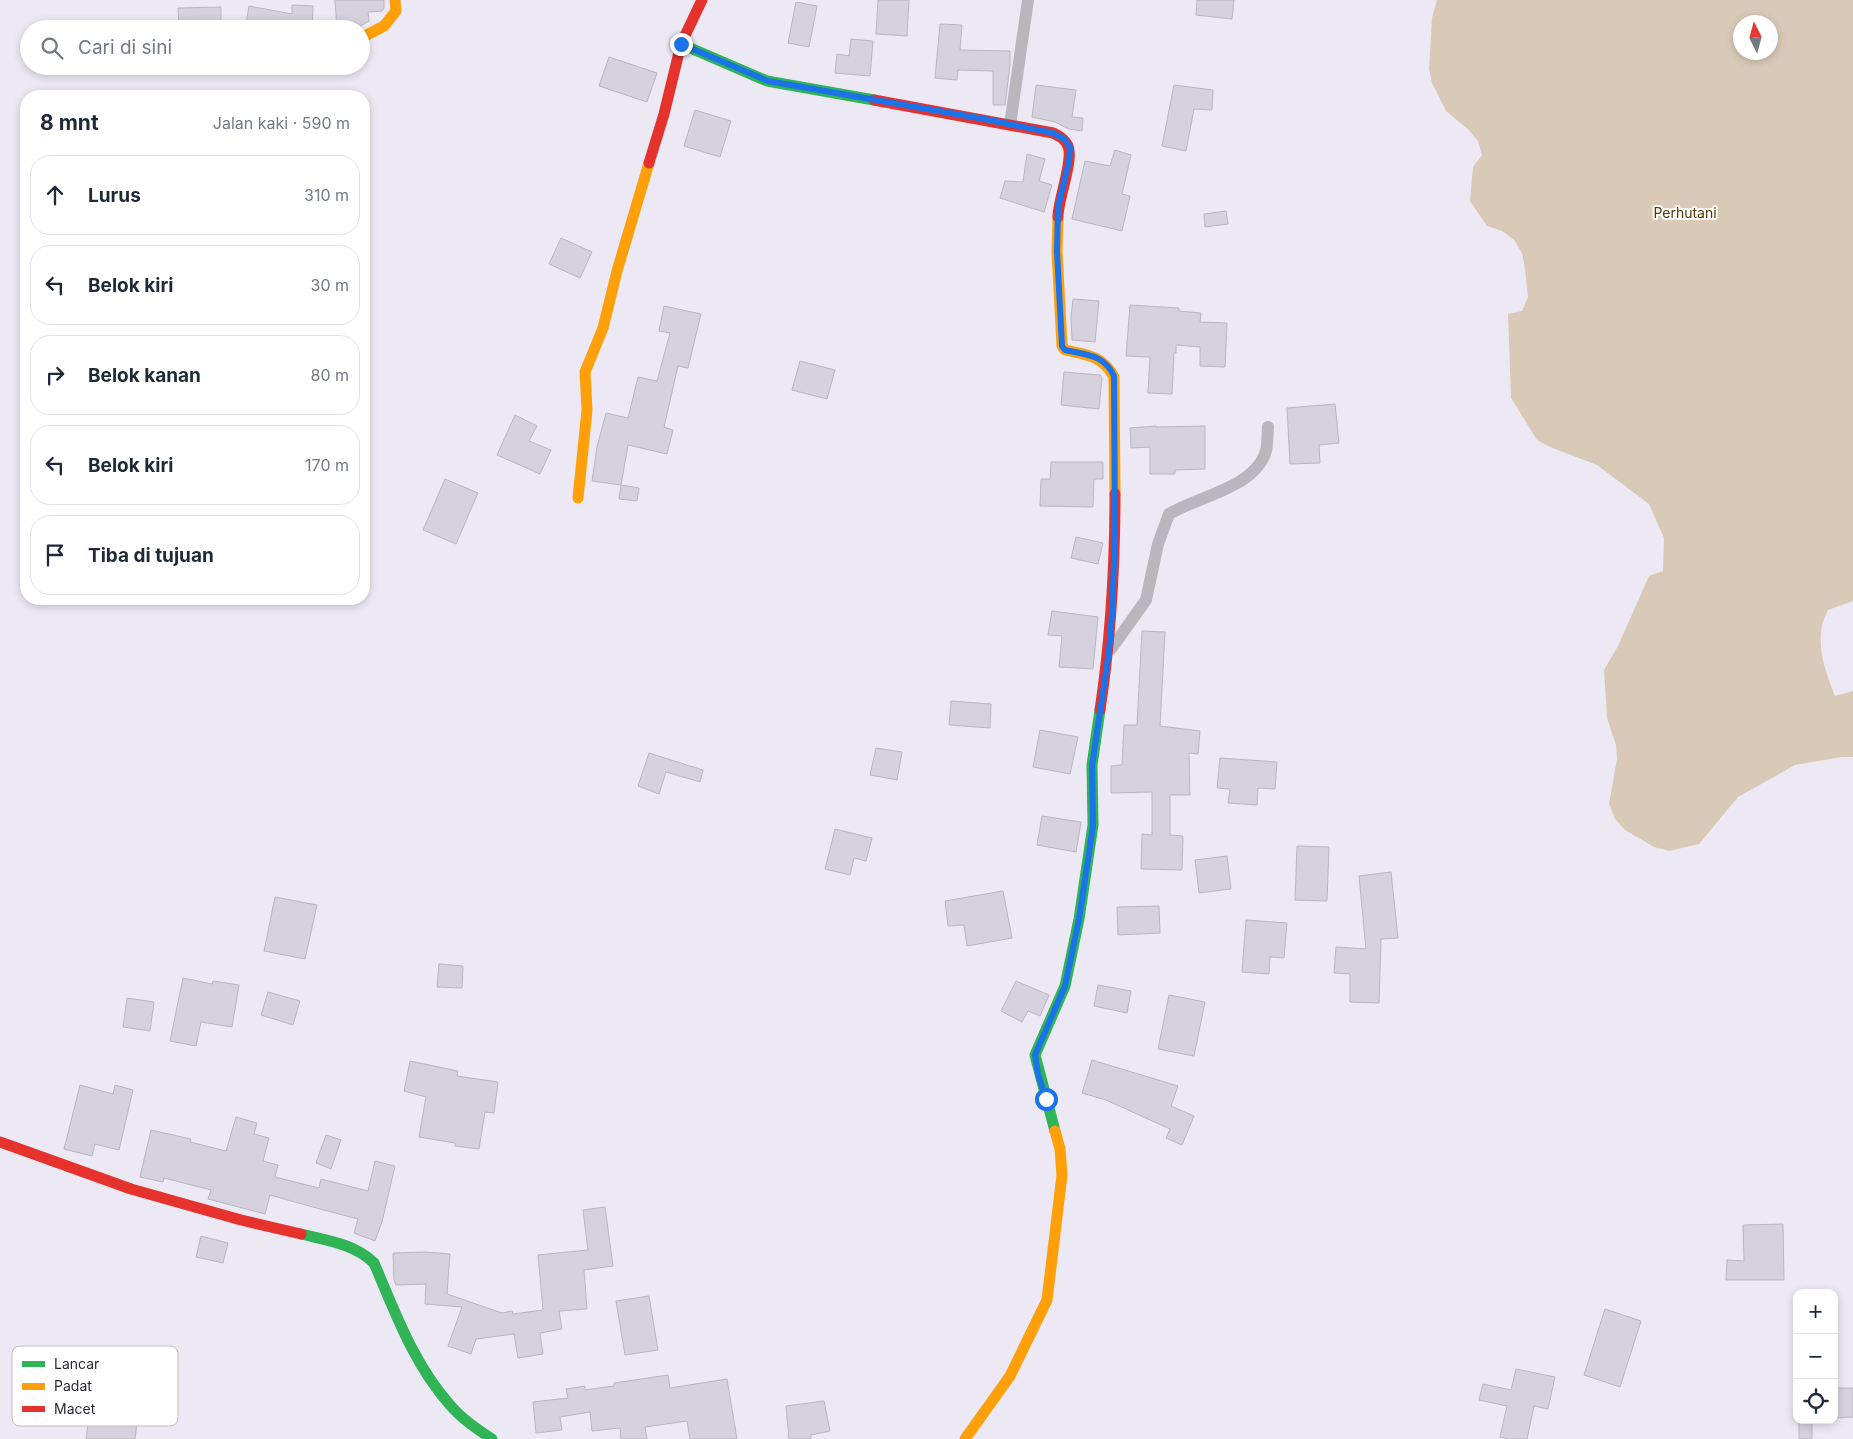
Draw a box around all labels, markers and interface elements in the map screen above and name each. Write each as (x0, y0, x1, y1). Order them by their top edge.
north arrow (1733, 15, 1778, 60)
search box (20, 20, 370, 75)
route end (670, 33, 693, 56)
icon: search (38, 34, 66, 62)
text: Cari di sini (78, 36, 172, 59)
text: 8 mnt (40, 110, 99, 135)
text: Jalan kaki · 590 m (213, 113, 350, 133)
icon: ahead (41, 181, 69, 209)
text: Lurus (88, 184, 141, 207)
text: 310 m (304, 185, 349, 205)
park label: Perhutani (1653, 204, 1717, 221)
icon: left (41, 271, 69, 299)
text: Belok kiri (88, 274, 173, 297)
text: 30 m (311, 275, 349, 295)
icon: right (41, 361, 69, 389)
text: Belok kanan (88, 364, 201, 387)
text: 80 m (310, 365, 349, 385)
icon: left (41, 451, 69, 479)
text: Belok kiri (88, 454, 173, 477)
text: 170 m (305, 455, 349, 475)
icon: arrive (41, 541, 69, 569)
text: Tiba di tujuan (88, 544, 214, 567)
route start (1035, 1088, 1058, 1111)
map controls (1793, 1289, 1838, 1424)
button: + (1793, 1289, 1838, 1334)
button: − (1793, 1334, 1838, 1379)
legend (12, 1346, 178, 1426)
text: Lancar (54, 1355, 99, 1372)
text: Padat (54, 1377, 92, 1394)
button: locate (1793, 1379, 1838, 1424)
text: Macet (54, 1400, 96, 1417)

